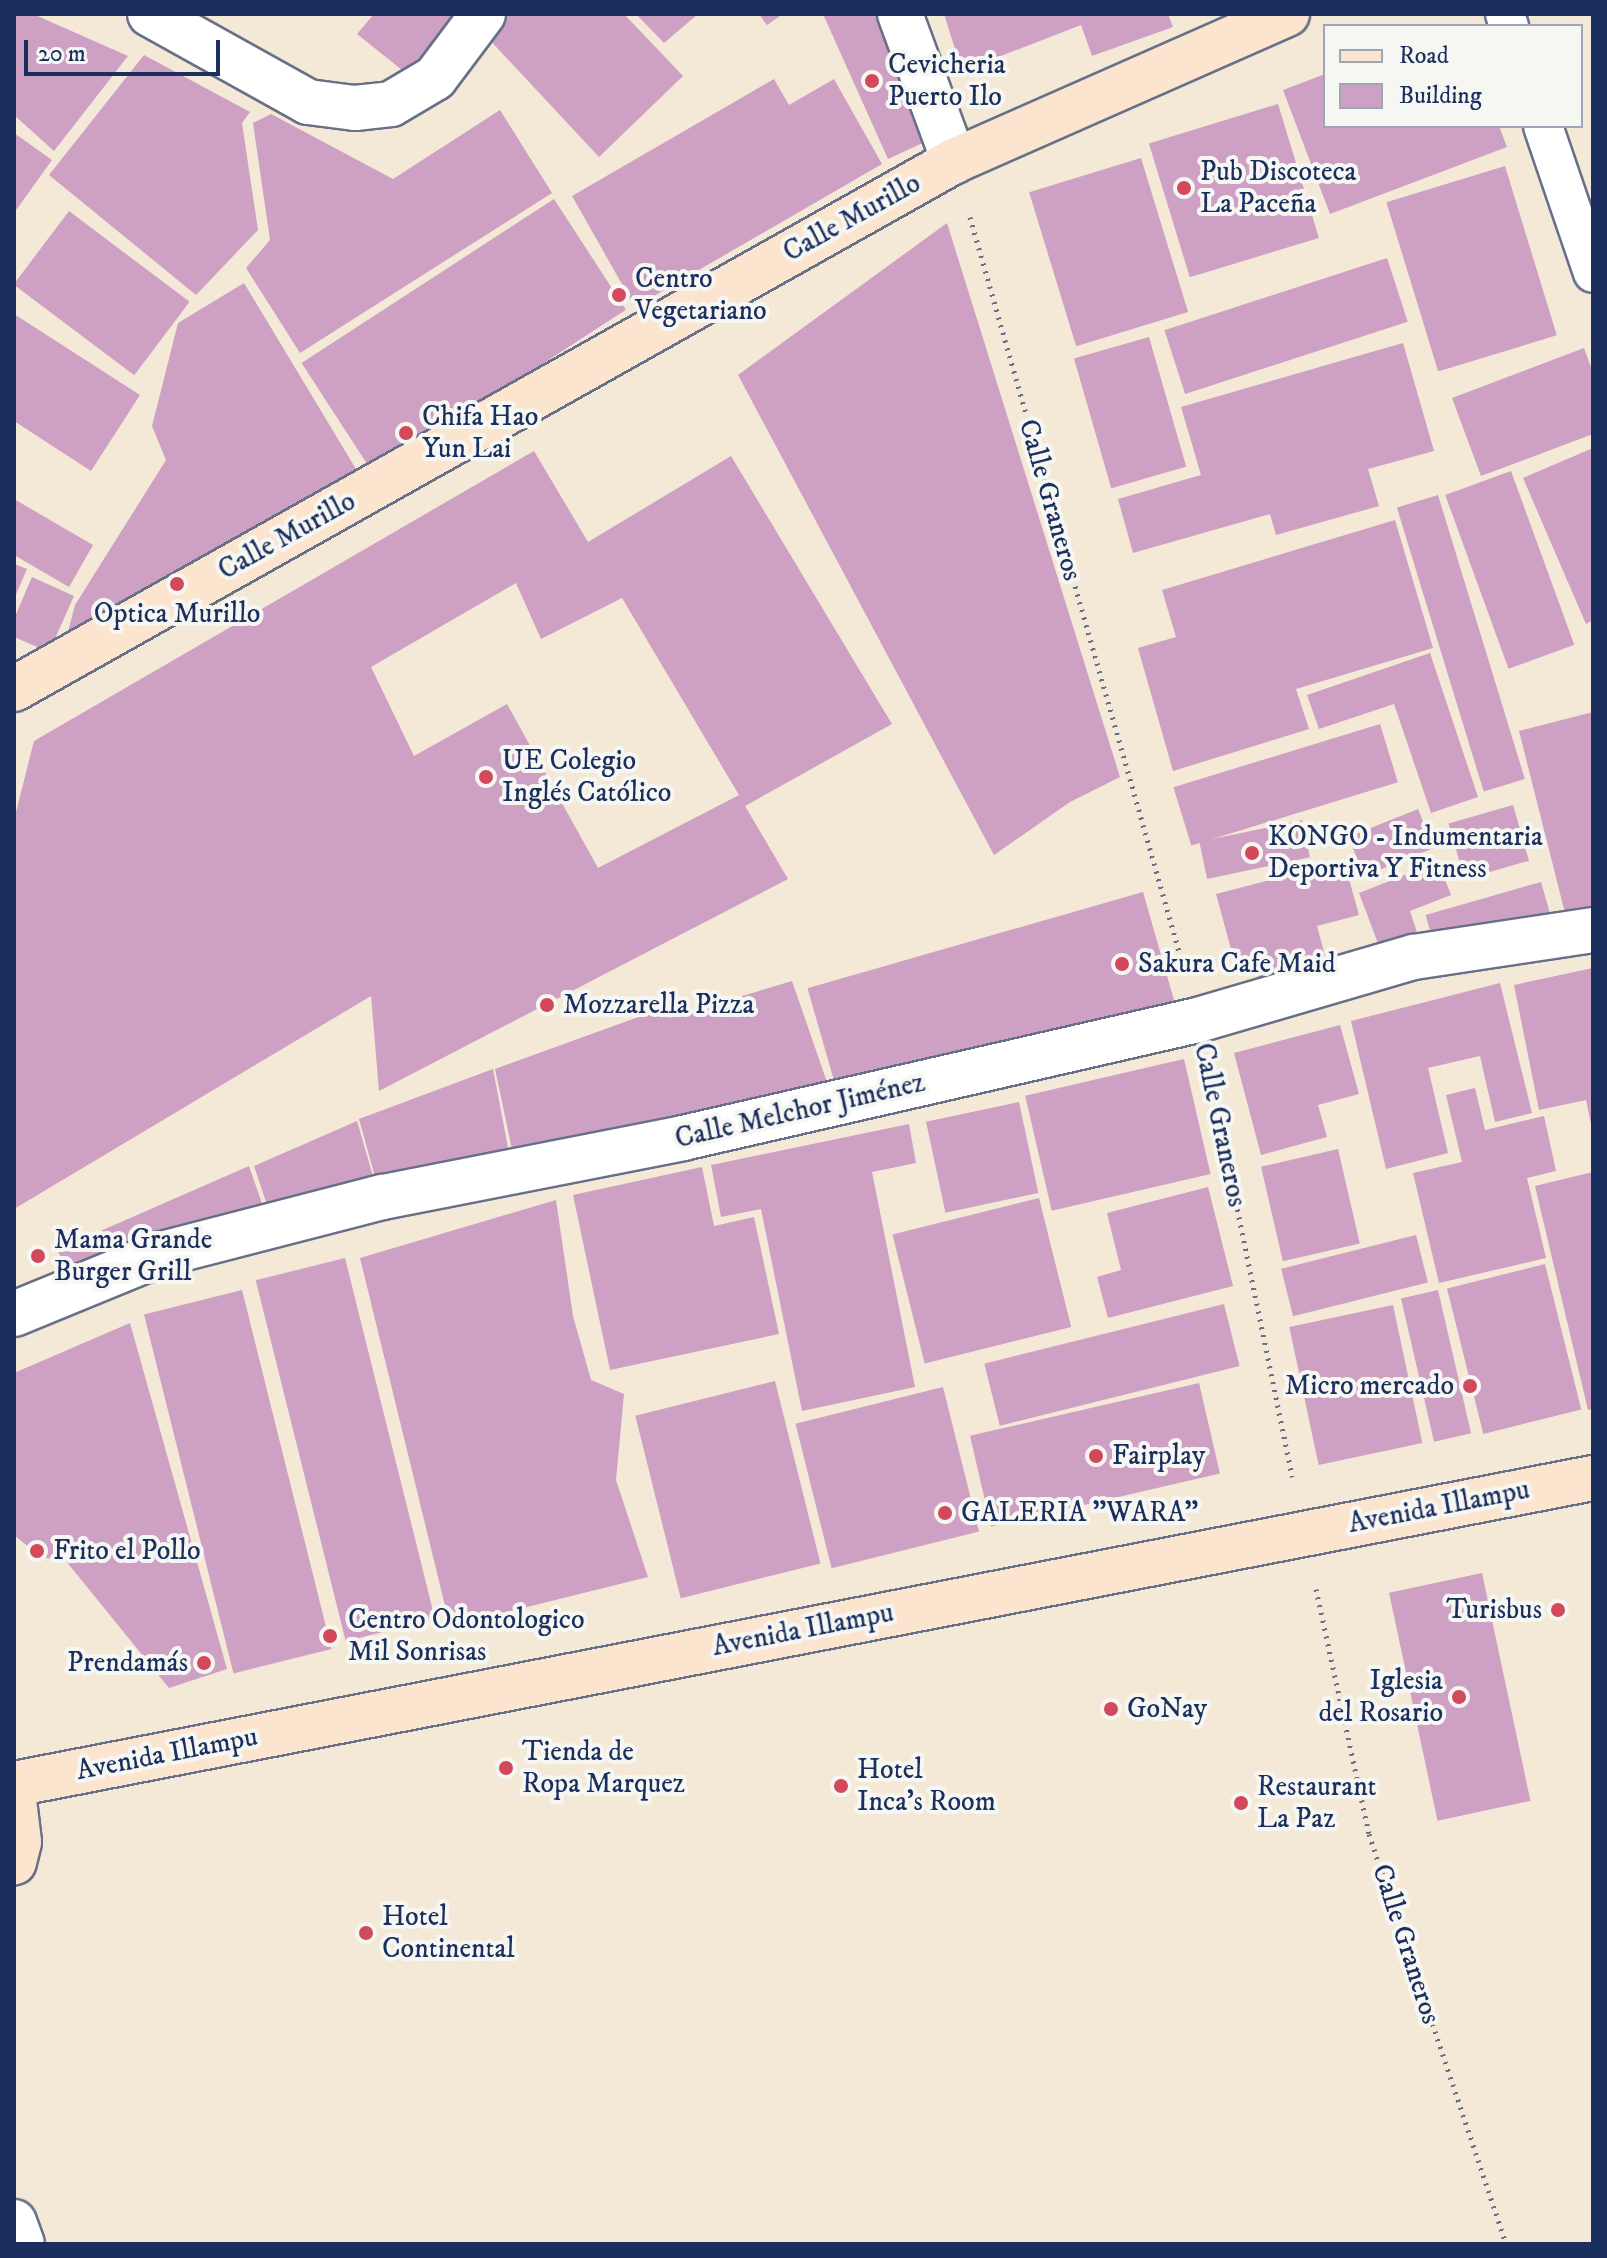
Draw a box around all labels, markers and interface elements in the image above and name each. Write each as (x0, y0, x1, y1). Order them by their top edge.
scale bar (28, 24, 224, 74)
legend (1323, 24, 1583, 128)
text: 20 m (38, 39, 86, 69)
text: Road (1399, 41, 1449, 71)
place label: Cevicheria Puerto Ilo (888, 48, 1006, 114)
marker: Cevicheria Puerto Ilo (863, 72, 881, 90)
text: Building (1399, 81, 1482, 111)
place label: Pub Discoteca La Paceña (1200, 155, 1357, 221)
street label: Calle Murillo (778, 167, 926, 269)
marker: Pub Discoteca La Paceña (1175, 179, 1193, 197)
place label: Centro Vegetariano (635, 262, 767, 328)
marker: Centro Vegetariano (610, 286, 628, 304)
place label: Chifa Hao Yun Lai (422, 400, 538, 466)
street label: Calle Graneros (1011, 415, 1089, 585)
marker: Chifa Hao Yun Lai (397, 424, 415, 442)
street label: Calle Murillo (213, 485, 361, 587)
marker: Optica Murillo (168, 575, 186, 593)
place label: Optica Murillo (94, 597, 260, 631)
place label: UE Colegio Inglés Católico (502, 744, 671, 810)
marker: UE Colegio Inglés Católico (477, 768, 495, 786)
place label: KONGO - Indumentaria Deportiva Y Fitness (1268, 820, 1543, 886)
marker: KONGO - Indumentaria Deportiva Y Fitness (1243, 844, 1261, 862)
place label: Sakura Cafe Maid (1138, 947, 1336, 981)
marker: Sakura Cafe Maid (1113, 955, 1131, 973)
place label: Mozzarella Pizza (563, 988, 754, 1022)
marker: Mozzarella Pizza (538, 996, 556, 1014)
street label: Calle Graneros (1186, 1040, 1254, 1210)
street label: Calle Melchor Jiménez (672, 1066, 928, 1156)
place label: Mama Grande Burger Grill (54, 1223, 212, 1289)
marker: Mama Grande Burger Grill (29, 1247, 47, 1265)
place label: Micro mercado (1285, 1369, 1454, 1403)
marker: Micro mercado (1461, 1377, 1479, 1395)
place label: Fairplay (1112, 1439, 1205, 1473)
marker: Fairplay (1087, 1447, 1105, 1465)
street label: Avenida Illampu (1346, 1473, 1532, 1541)
place label: GALERIA "WARA" (961, 1496, 1198, 1530)
marker: GALERIA "WARA" (936, 1504, 954, 1522)
place label: Frito el Pollo (53, 1534, 200, 1568)
marker: Frito el Pollo (28, 1542, 46, 1560)
place label: Turisbus (1446, 1593, 1542, 1627)
street label: Avenida Illampu (710, 1596, 896, 1664)
marker: Turisbus (1549, 1601, 1567, 1619)
place label: Centro Odontologico Mil Sonrisas (348, 1603, 585, 1669)
marker: Centro Odontologico Mil Sonrisas (319, 1625, 341, 1647)
place label: Prendamás (67, 1646, 188, 1680)
marker: Prendamás (195, 1654, 213, 1672)
place label: Iglesia del Rosario (1318, 1664, 1443, 1730)
marker: Iglesia del Rosario (1450, 1688, 1468, 1706)
place label: GoNay (1127, 1692, 1207, 1726)
marker: GoNay (1102, 1700, 1120, 1718)
street label: Avenida Illampu (74, 1720, 260, 1788)
place label: Tienda de Ropa Marquez (522, 1735, 685, 1801)
place label: Hotel Inca's Room (857, 1753, 996, 1819)
marker: Tienda de Ropa Marquez (497, 1759, 515, 1777)
place label: Restaurant La Paz (1257, 1770, 1377, 1836)
marker: Hotel Inca's Room (832, 1777, 850, 1795)
marker: Restaurant La Paz (1232, 1794, 1250, 1812)
street label: Calle Graneros (1364, 1860, 1448, 2028)
place label: Hotel Continental (382, 1900, 515, 1966)
marker: Hotel Continental (357, 1924, 375, 1942)

